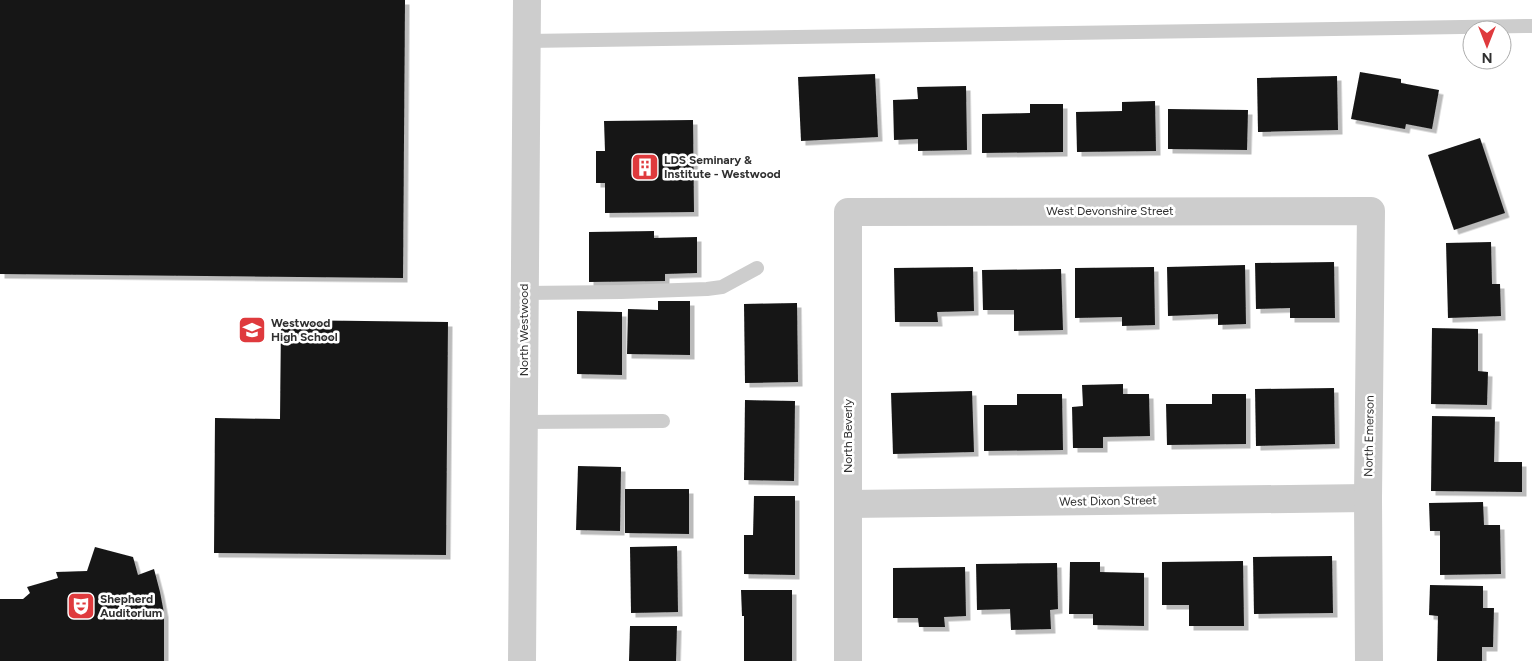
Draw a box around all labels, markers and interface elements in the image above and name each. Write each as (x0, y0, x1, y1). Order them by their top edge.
north arrow (1462, 20, 1512, 70)
text: N (1482, 49, 1492, 66)
building icon: LDS Seminary & Institute - Westwood (630, 152, 660, 182)
place label: LDS Seminary & Institute - Westwood (664, 153, 781, 181)
street label: West Devonshire Street (1046, 204, 1174, 218)
street label: North Westwood (517, 284, 531, 376)
school or university icon: Westwood High School (237, 315, 267, 345)
place label: Westwood High School (271, 316, 338, 344)
street label: North Emerson (1361, 395, 1377, 477)
street label: North Beverly (841, 398, 855, 473)
street label: West Dixon Street (1059, 493, 1157, 509)
theatre icon: Shepherd Auditorium (66, 591, 96, 621)
place label: Shepherd Auditorium (100, 592, 162, 620)

